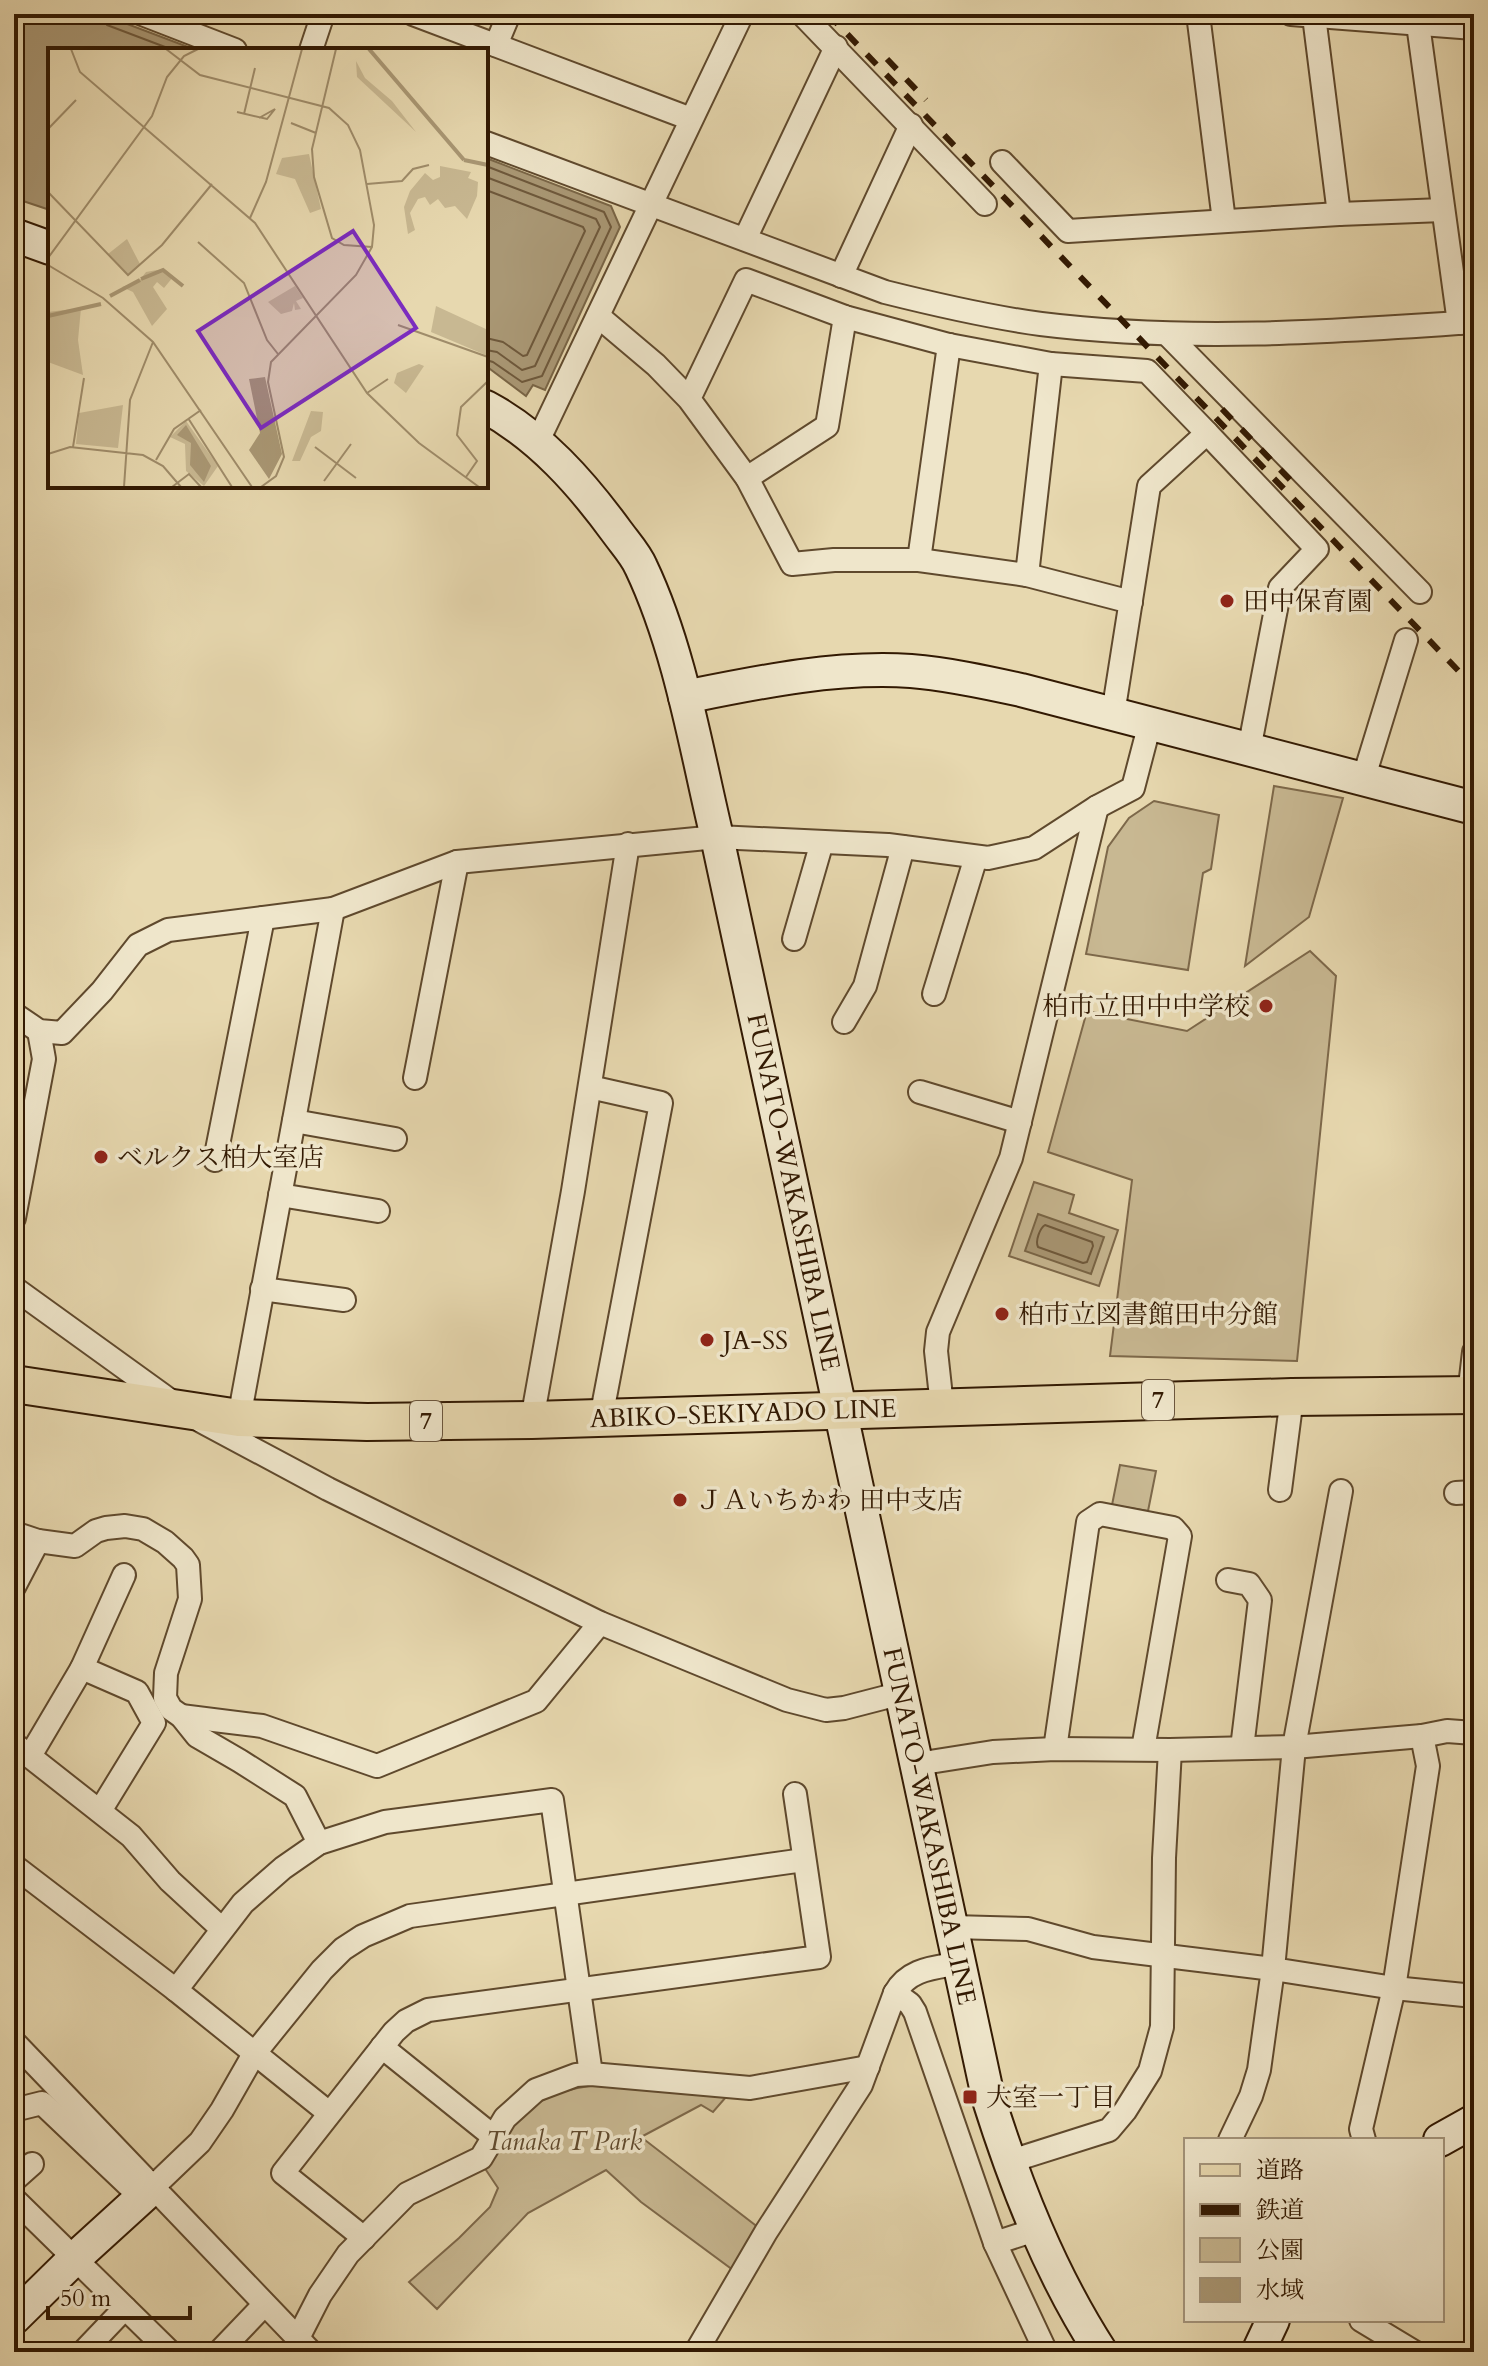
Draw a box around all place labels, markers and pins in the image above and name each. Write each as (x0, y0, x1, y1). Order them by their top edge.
place label: 田中保育園 (1243, 584, 1373, 619)
marker: 田中保育園 (1218, 592, 1236, 610)
place label: 柏市立田中中学校 (1042, 989, 1250, 1024)
marker: 柏市立田中中学校 (1257, 997, 1275, 1015)
place label: ベルクス柏大室店 (117, 1140, 324, 1175)
marker: ベルクス柏大室店 (92, 1148, 110, 1166)
place label: 柏市立図書館田中分館 (1018, 1297, 1278, 1332)
marker: 柏市立図書館田中分館 (993, 1305, 1011, 1323)
place label: JA-SS (719, 1323, 788, 1358)
marker: JA-SS (698, 1331, 716, 1349)
place label: ＪＡいちかわ 田中支店 (696, 1483, 963, 1518)
marker: ＪＡいちかわ 田中支店 (671, 1491, 689, 1509)
place label: 大室一丁目 (986, 2080, 1116, 2115)
marker: 大室一丁目 (961, 2088, 979, 2106)

